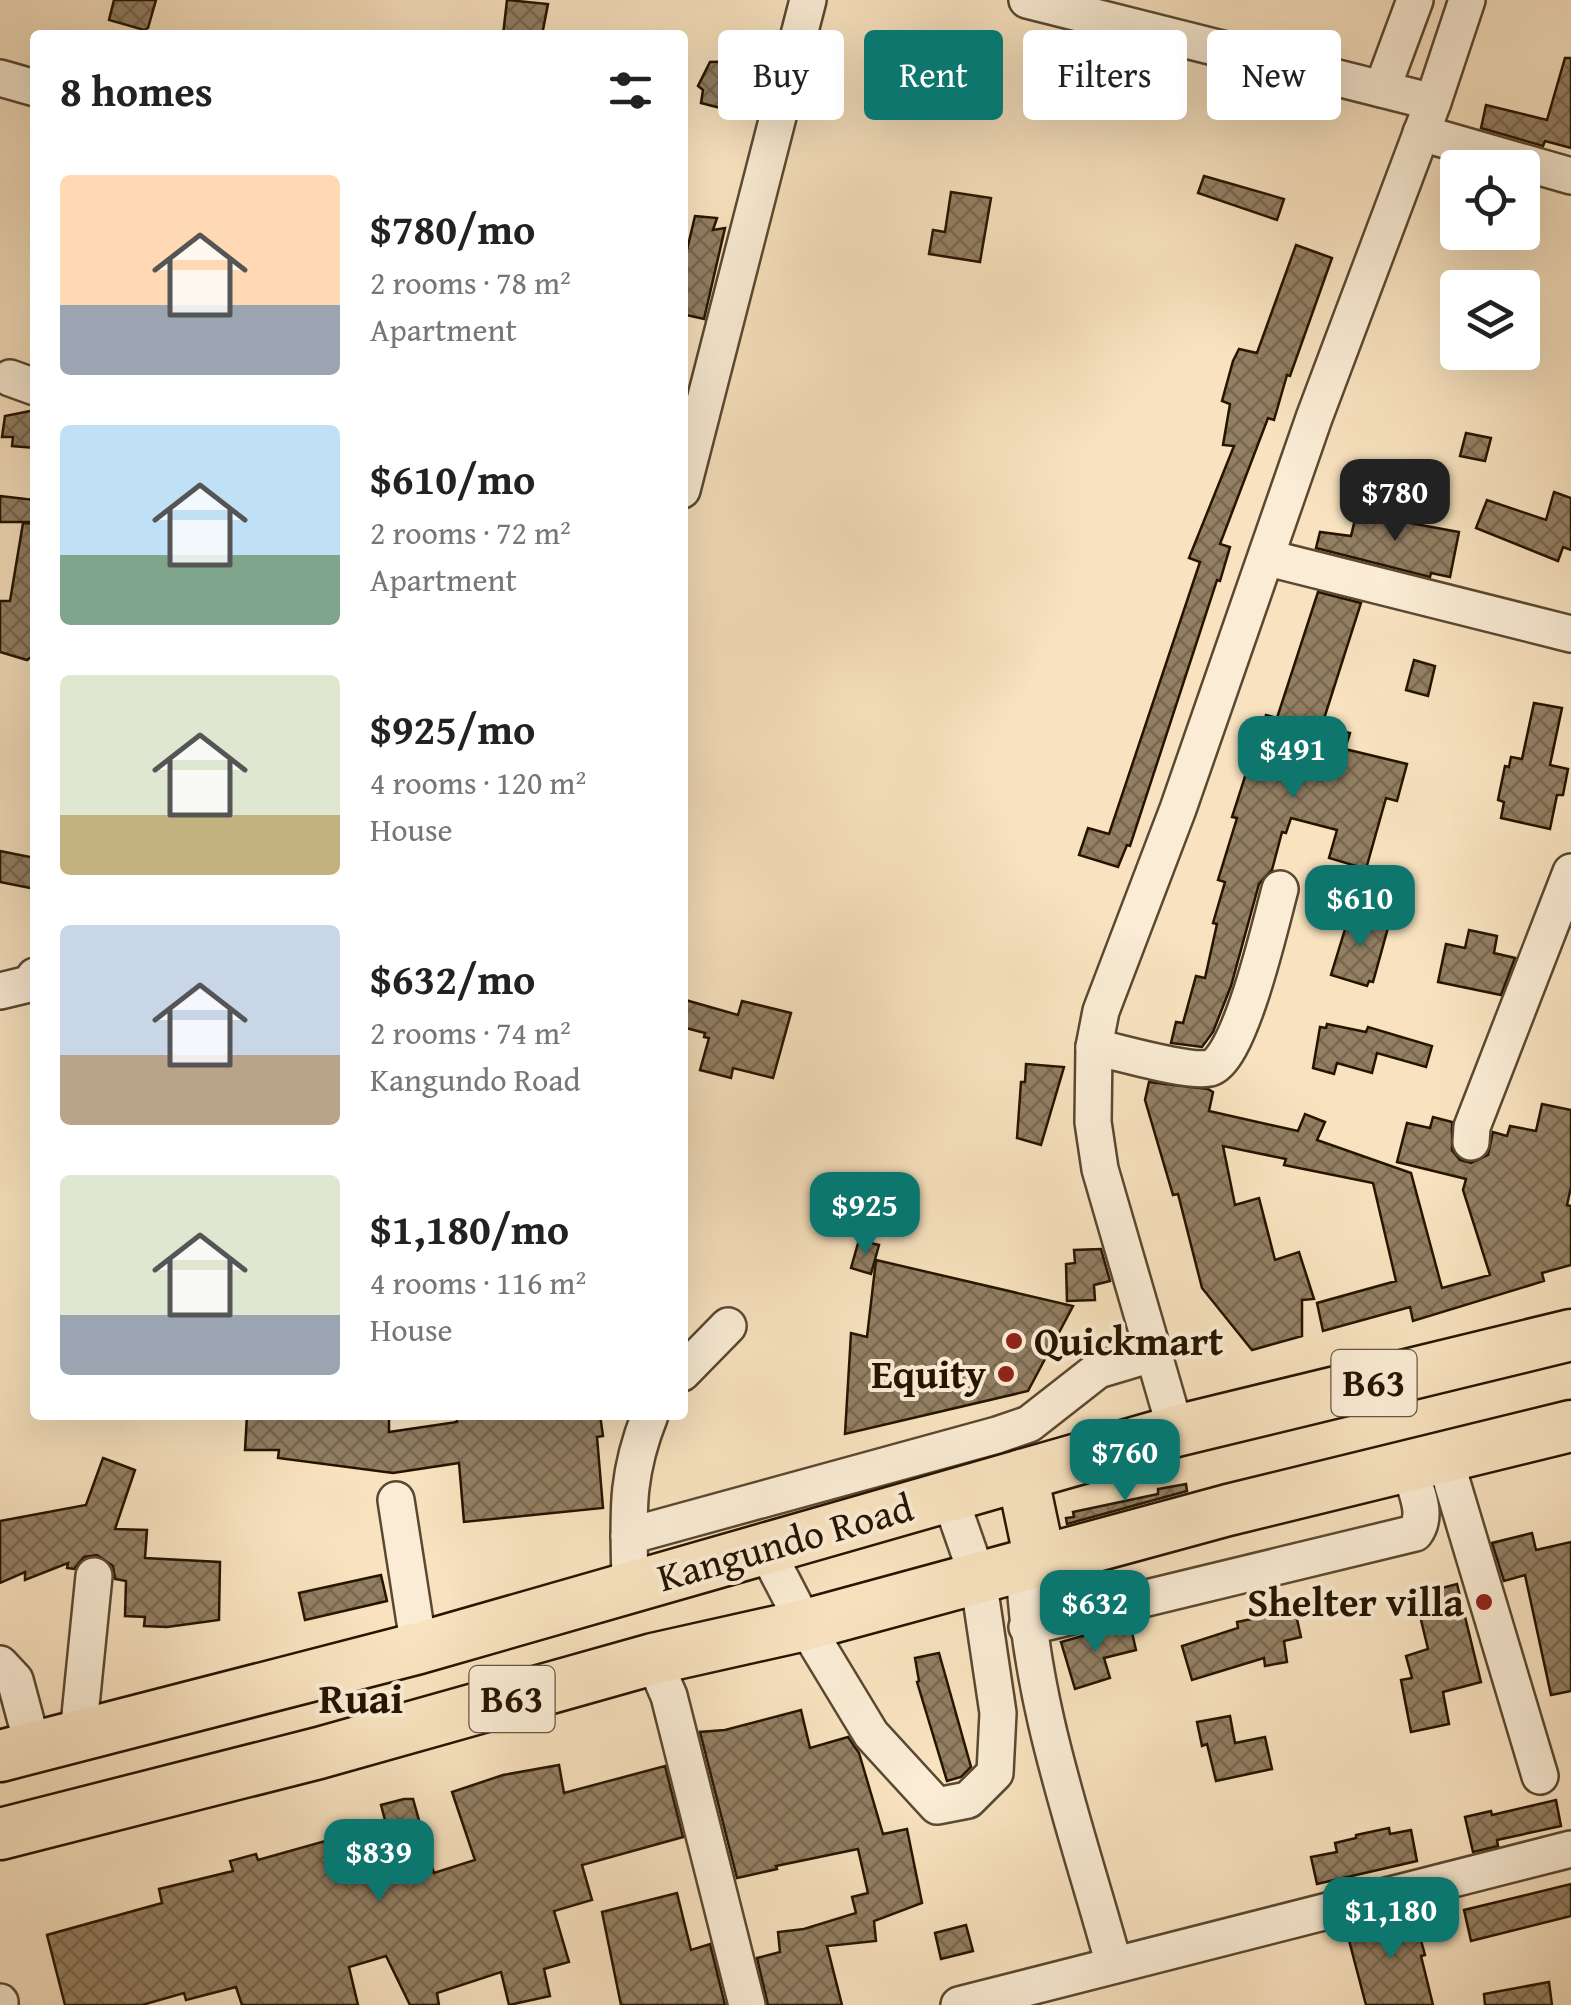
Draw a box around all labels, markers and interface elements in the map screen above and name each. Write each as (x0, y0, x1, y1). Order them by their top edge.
chip: Buy (718, 30, 844, 120)
chip: Rent (864, 30, 1003, 120)
chip: Filters (1023, 30, 1187, 120)
chip: New (1207, 30, 1341, 120)
text: 8 homes (60, 60, 213, 121)
icon: filters (603, 63, 658, 118)
map controls (1440, 150, 1540, 370)
button: locate (1440, 150, 1540, 250)
text: $780/mo (370, 198, 535, 259)
icon: home (140, 215, 260, 335)
text: 2 rooms · 78 m² (370, 259, 571, 306)
button: layers (1440, 270, 1540, 370)
text: Apartment (370, 306, 517, 353)
text: $610/mo (370, 448, 535, 509)
pin: $780 (1336, 459, 1454, 544)
icon: home (140, 465, 260, 585)
text: $780 (1362, 468, 1428, 515)
text: 2 rooms · 72 m² (370, 509, 571, 556)
text: Apartment (370, 556, 517, 603)
text: $925/mo (370, 698, 535, 759)
icon: home (140, 715, 260, 835)
pin: $491 (1234, 716, 1352, 801)
text: $491 (1260, 725, 1326, 772)
text: 4 rooms · 120 m² (370, 759, 586, 806)
text: House (370, 806, 453, 853)
pin: $610 (1301, 865, 1419, 950)
text: $610 (1327, 874, 1393, 921)
text: $632/mo (370, 948, 535, 1009)
icon: home (140, 965, 260, 1085)
text: 2 rooms · 74 m² (370, 1009, 571, 1056)
text: Kangundo Road (370, 1056, 581, 1103)
pin: $925 (806, 1172, 924, 1257)
text: $925 (832, 1181, 898, 1228)
text: $1,180/mo (370, 1198, 569, 1259)
icon: home (140, 1215, 260, 1335)
text: 4 rooms · 116 m² (370, 1259, 586, 1306)
text: House (370, 1306, 453, 1353)
place label: Quickmart (1034, 1311, 1223, 1370)
marker: Quickmart (1003, 1330, 1025, 1352)
place label: Equity (871, 1344, 986, 1403)
road number: B63 (1332, 1350, 1416, 1416)
marker: Equity (995, 1363, 1017, 1385)
pin: $760 (1066, 1419, 1184, 1504)
text: $760 (1092, 1428, 1158, 1475)
street label: Kangundo Road (650, 1477, 920, 1606)
pin: $632 (1036, 1570, 1154, 1655)
place label: Shelter villa (1247, 1572, 1464, 1631)
text: $632 (1062, 1579, 1128, 1626)
marker: Shelter villa (1473, 1591, 1495, 1613)
road number: B63 (470, 1666, 554, 1732)
district label: Ruai (319, 1667, 403, 1728)
pin: $839 (320, 1819, 438, 1904)
text: $839 (346, 1828, 412, 1875)
pin: $1,180 (1310, 1877, 1472, 1962)
text: $1,180 (1345, 1886, 1437, 1933)

